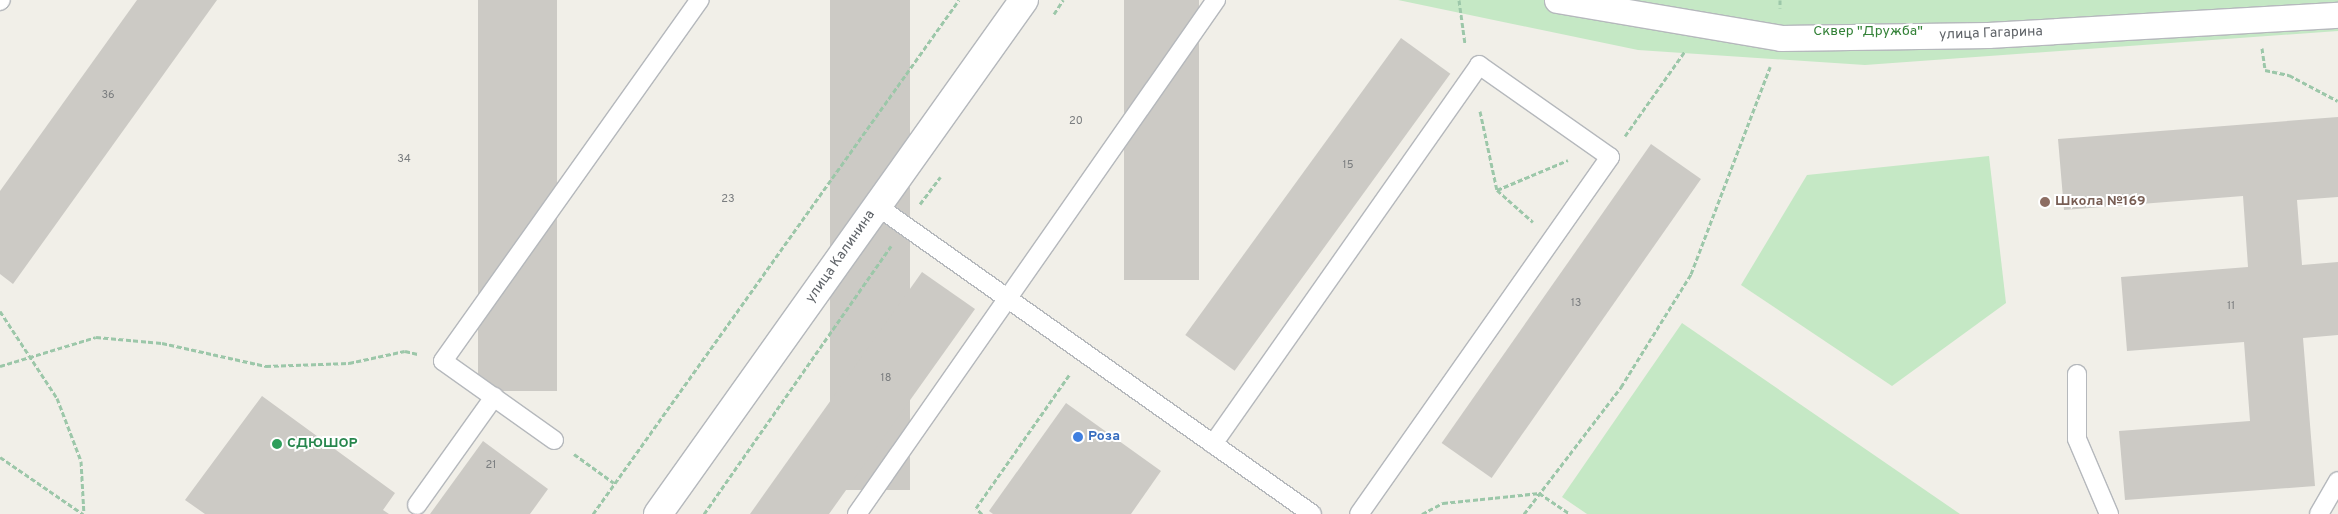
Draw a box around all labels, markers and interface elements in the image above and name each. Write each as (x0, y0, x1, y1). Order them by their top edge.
park label: Сквер "Дружба" (1813, 24, 1923, 40)
street label: улица Гагарина (1939, 24, 2043, 44)
house number: 36 (101, 88, 115, 102)
house number: 20 (1069, 114, 1083, 128)
house number: 34 (397, 152, 411, 166)
house number: 15 (1343, 158, 1353, 172)
house number: 23 (721, 192, 735, 206)
place label: Школа №169 (2055, 194, 2146, 210)
marker: Школа №169 (2039, 196, 2051, 208)
street label: улица Калинина (803, 207, 879, 307)
house number: 13 (1571, 296, 1581, 310)
house number: 11 (2227, 299, 2235, 313)
house number: 18 (881, 371, 891, 385)
place label: Роза (1088, 429, 1120, 445)
marker: Роза (1072, 431, 1084, 443)
place label: СДЮШОР (287, 436, 357, 452)
marker: СДЮШОР (271, 438, 283, 450)
house number: 21 (486, 458, 496, 472)

